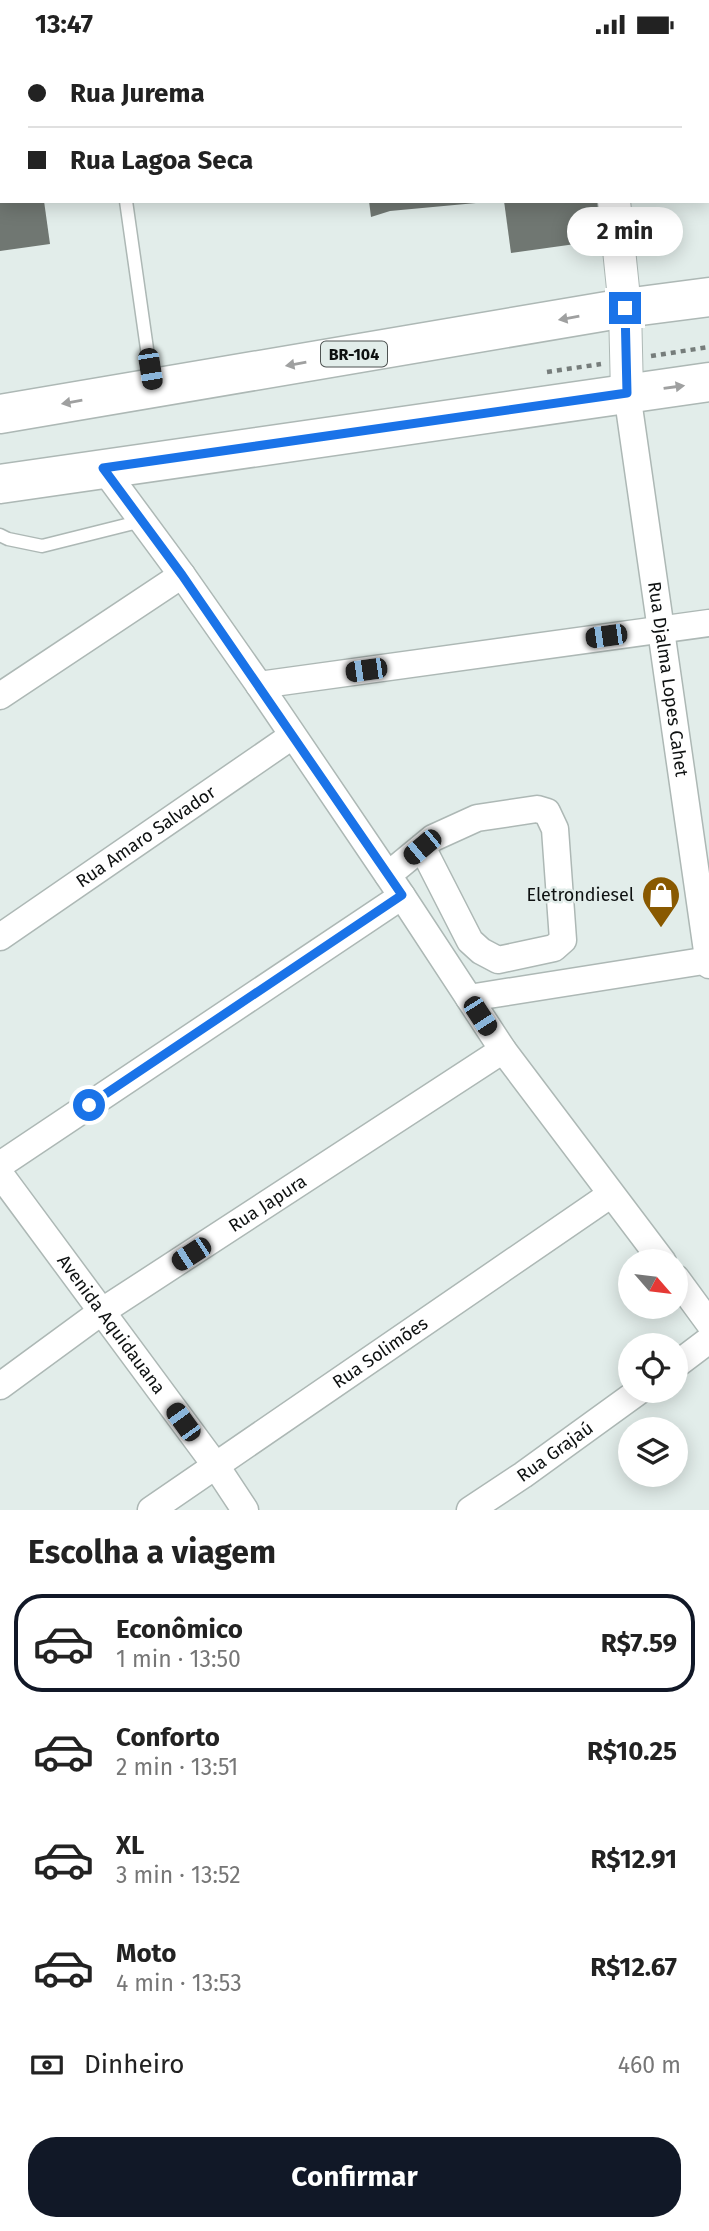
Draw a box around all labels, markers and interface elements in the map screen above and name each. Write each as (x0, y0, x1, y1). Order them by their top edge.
text: 13:47 (35, 9, 93, 40)
text: Rua Jurema (70, 78, 205, 109)
text: Rua Lagoa Seca (70, 145, 253, 176)
callout: 2 min (567, 207, 683, 255)
text: 2 min (597, 217, 653, 245)
route end (609, 292, 641, 324)
one-way arrow (558, 313, 580, 324)
road number: BR-104 (321, 341, 387, 367)
car (137, 347, 164, 391)
one-way arrow (285, 359, 307, 370)
one-way arrow (663, 381, 685, 392)
one-way arrow (61, 397, 83, 408)
street label: Rua Djalma Lopes Cahet (643, 580, 693, 779)
car (584, 623, 629, 649)
car (344, 657, 389, 683)
street label: Rua Amaro Salvador (72, 781, 220, 892)
car (400, 825, 445, 869)
shop icon: Eletrondiesel (640, 874, 682, 929)
place label: Eletrondiesel (526, 884, 634, 906)
car (460, 993, 501, 1039)
route start (73, 1089, 105, 1121)
street label: Rua Japura (224, 1170, 311, 1237)
car (168, 1234, 215, 1274)
north arrow (618, 1249, 688, 1319)
map controls (618, 1249, 688, 1487)
street label: Avenida Aquidauana (52, 1250, 170, 1398)
street label: Rua Solimões (328, 1312, 432, 1393)
button: locate (618, 1333, 688, 1403)
car (163, 1399, 204, 1445)
street label: Rua Grajaú (513, 1417, 597, 1487)
button: layers (618, 1417, 688, 1487)
text: Escolha a viagem (28, 1533, 276, 1571)
icon: car (32, 1612, 95, 1675)
text: Econômico (116, 1614, 243, 1645)
text: R$7.59 (601, 1628, 677, 1659)
text: 1 min · 13:50 (116, 1645, 241, 1673)
icon: car (32, 1720, 95, 1783)
text: Conforto (116, 1722, 220, 1753)
text: R$10.25 (587, 1736, 677, 1767)
text: 2 min · 13:51 (116, 1753, 238, 1781)
icon: car (32, 1828, 95, 1891)
text: XL (116, 1830, 144, 1861)
text: R$12.91 (591, 1844, 677, 1875)
text: 3 min · 13:52 (116, 1861, 241, 1889)
icon: car (32, 1936, 95, 1999)
text: Moto (116, 1938, 176, 1969)
text: R$12.67 (590, 1952, 677, 1983)
text: 4 min · 13:53 (116, 1969, 242, 1997)
icon: cash (28, 2046, 66, 2084)
text: Dinheiro (84, 2049, 185, 2080)
text: 460 m (618, 2051, 681, 2079)
button: Confirmar (28, 2137, 681, 2217)

